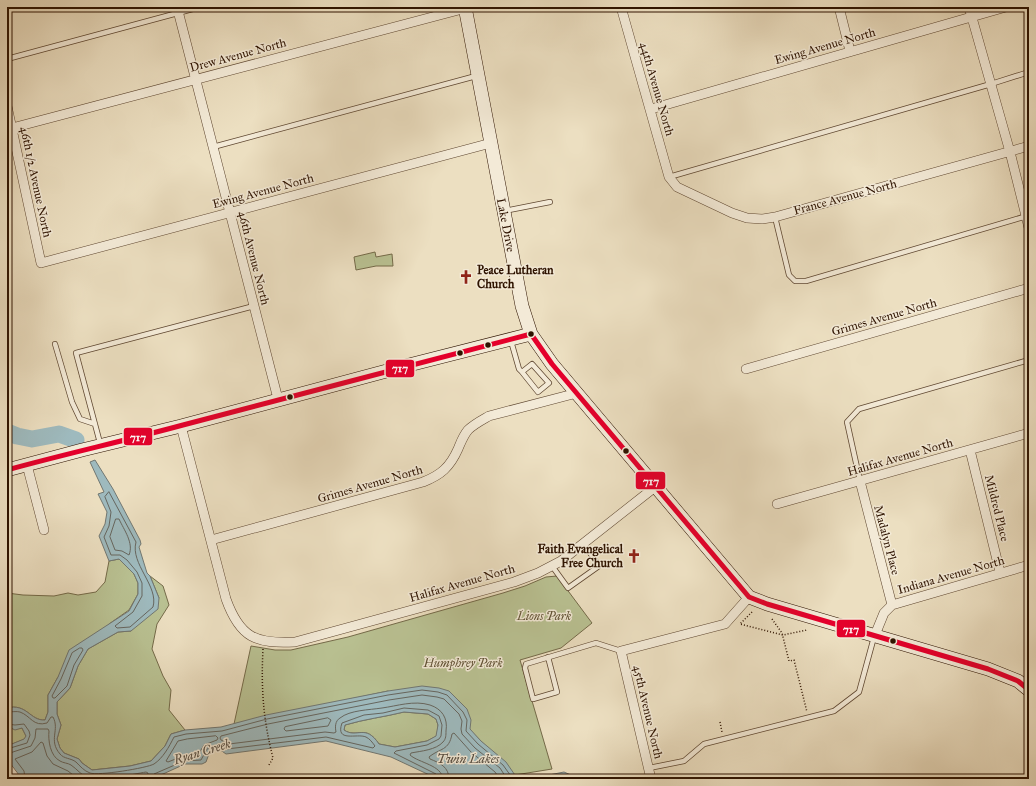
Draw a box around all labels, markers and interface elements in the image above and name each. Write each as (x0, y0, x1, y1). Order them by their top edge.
street label: Ewing Avenue North (773, 25, 878, 68)
street label: Drew Avenue North (188, 35, 288, 75)
street label: 44th Avenue North (637, 40, 677, 138)
street label: 46th 1/2 Avenue North (17, 125, 55, 239)
street label: Ewing Avenue North (211, 171, 316, 212)
street label: France Avenue North (792, 176, 899, 218)
street label: Lake Drive (494, 197, 518, 253)
street label: 46th Avenue North (236, 210, 273, 307)
place label: Peace Lutheran Church (477, 263, 554, 291)
church icon: Peace Lutheran Church (458, 269, 474, 285)
street label: Grimes Avenue North (830, 295, 938, 339)
unlabelled marker (526, 329, 536, 339)
unlabelled marker (483, 340, 493, 350)
unlabelled marker (455, 348, 465, 358)
line badge: 717 (385, 359, 415, 378)
text: 717 (392, 362, 408, 375)
unlabelled marker (285, 392, 295, 402)
line badge: 717 (123, 427, 153, 446)
text: 717 (130, 431, 146, 444)
street label: Halifax Avenue North (846, 435, 955, 479)
unlabelled marker (621, 446, 631, 456)
street label: Grimes Avenue North (316, 462, 424, 506)
line badge: 717 (635, 471, 666, 490)
street label: Mildred Place (982, 473, 1012, 543)
text: 717 (643, 475, 659, 488)
street label: Madalyn Place (871, 504, 903, 576)
place label: Faith Evangelical Free Church (538, 542, 624, 570)
church icon: Faith Evangelical Free Church (626, 548, 642, 564)
street label: Indiana Avenue North (896, 553, 1006, 597)
street label: Halifax Avenue North (408, 561, 517, 605)
park label: Lions Park (516, 609, 572, 623)
line badge: 717 (836, 619, 866, 638)
text: 717 (843, 623, 859, 636)
unlabelled marker (888, 636, 898, 646)
park label: Humphrey Park (423, 656, 503, 671)
street label: 45th Avenue North (630, 664, 666, 761)
water label: Ryan Creek (171, 736, 233, 768)
water label: Twin Lakes (437, 751, 500, 767)

